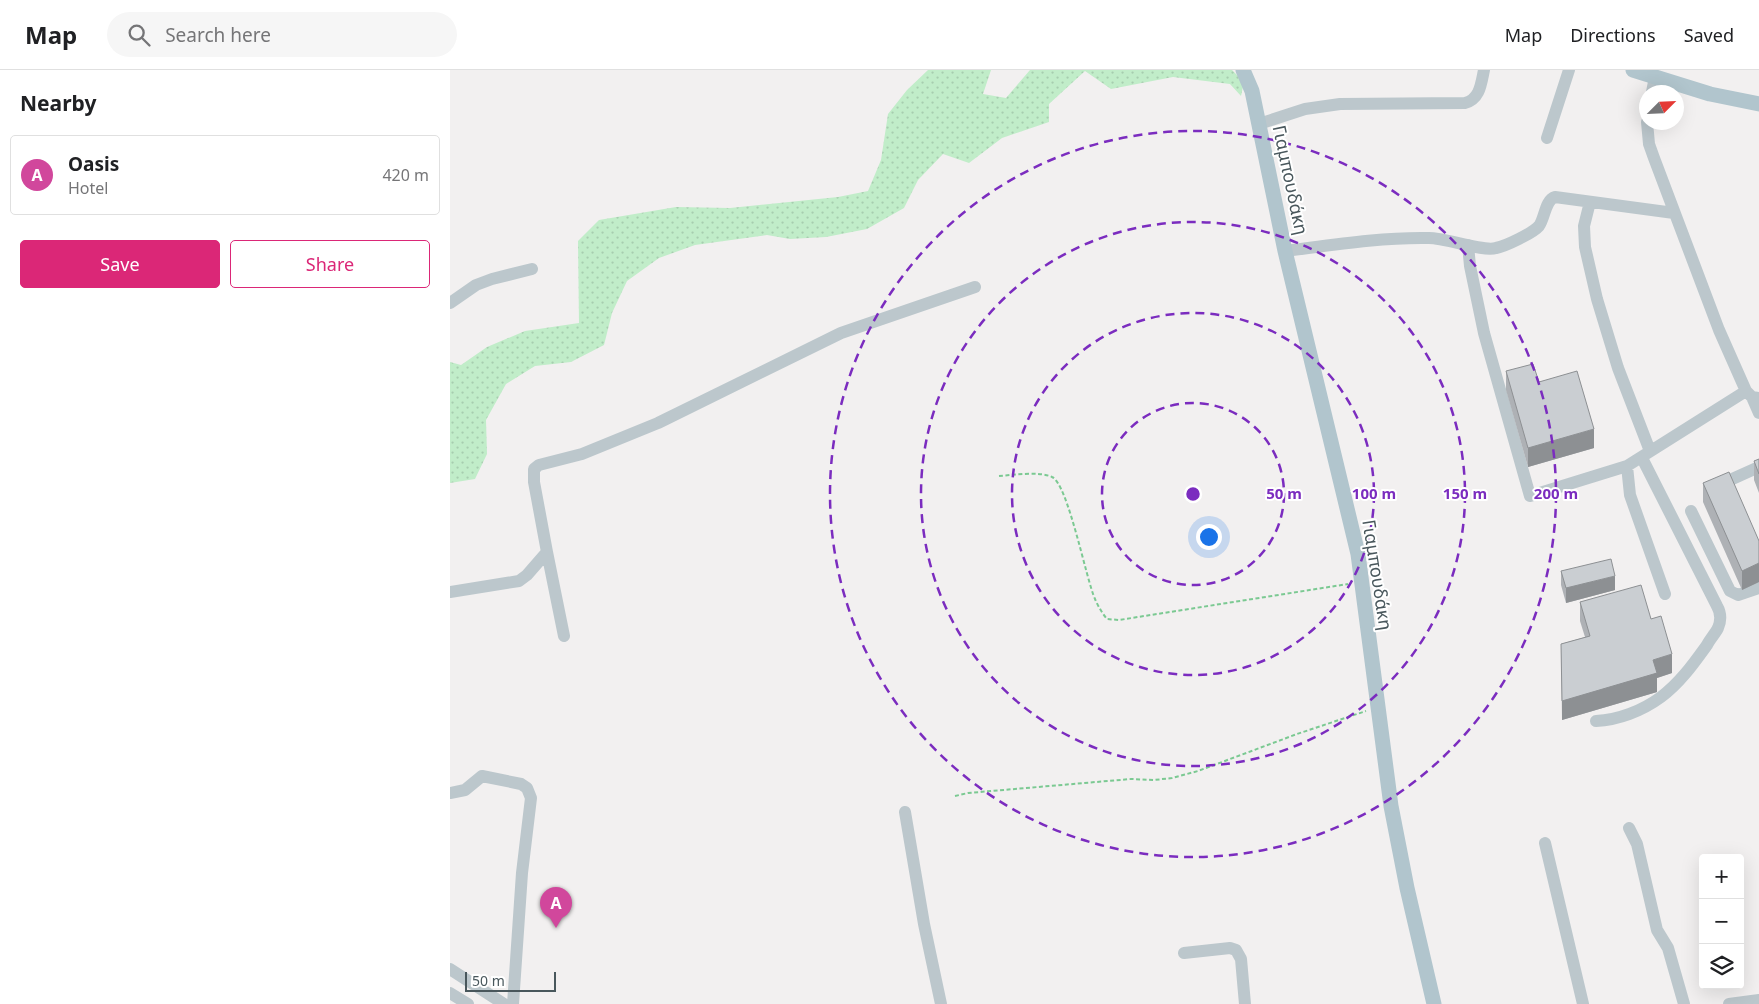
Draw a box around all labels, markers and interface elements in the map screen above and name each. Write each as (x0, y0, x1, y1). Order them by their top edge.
search box (107, 12, 457, 57)
text: Map (25, 18, 77, 51)
icon: search (125, 21, 153, 49)
text: Search here (165, 22, 271, 48)
text: Map (1505, 23, 1542, 47)
text: Directions (1570, 23, 1656, 47)
text: Saved (1684, 23, 1734, 47)
north arrow (1639, 85, 1684, 130)
text: Nearby (20, 89, 96, 117)
street label: Γιαμπουδάκη (1268, 123, 1314, 237)
text: Oasis (68, 151, 119, 177)
text: A (31, 164, 43, 186)
text: 420 m (382, 164, 429, 186)
text: Hotel (68, 177, 108, 199)
button: Save (20, 240, 220, 288)
button: Share (230, 240, 430, 288)
text: 50 m (1266, 483, 1302, 503)
text: 100 m (1352, 483, 1396, 503)
text: 150 m (1443, 483, 1487, 503)
text: 200 m (1534, 483, 1578, 503)
centre of rings (1184, 485, 1202, 503)
street label: Γιαμπουδάκη (1357, 518, 1399, 632)
your location (1196, 524, 1222, 550)
map controls (1699, 854, 1744, 989)
button: + (1699, 854, 1744, 899)
pin: A (540, 887, 572, 928)
button: − (1699, 899, 1744, 944)
button: layers (1699, 944, 1744, 989)
scale bar (465, 969, 556, 992)
text: 50 m (472, 971, 505, 990)

